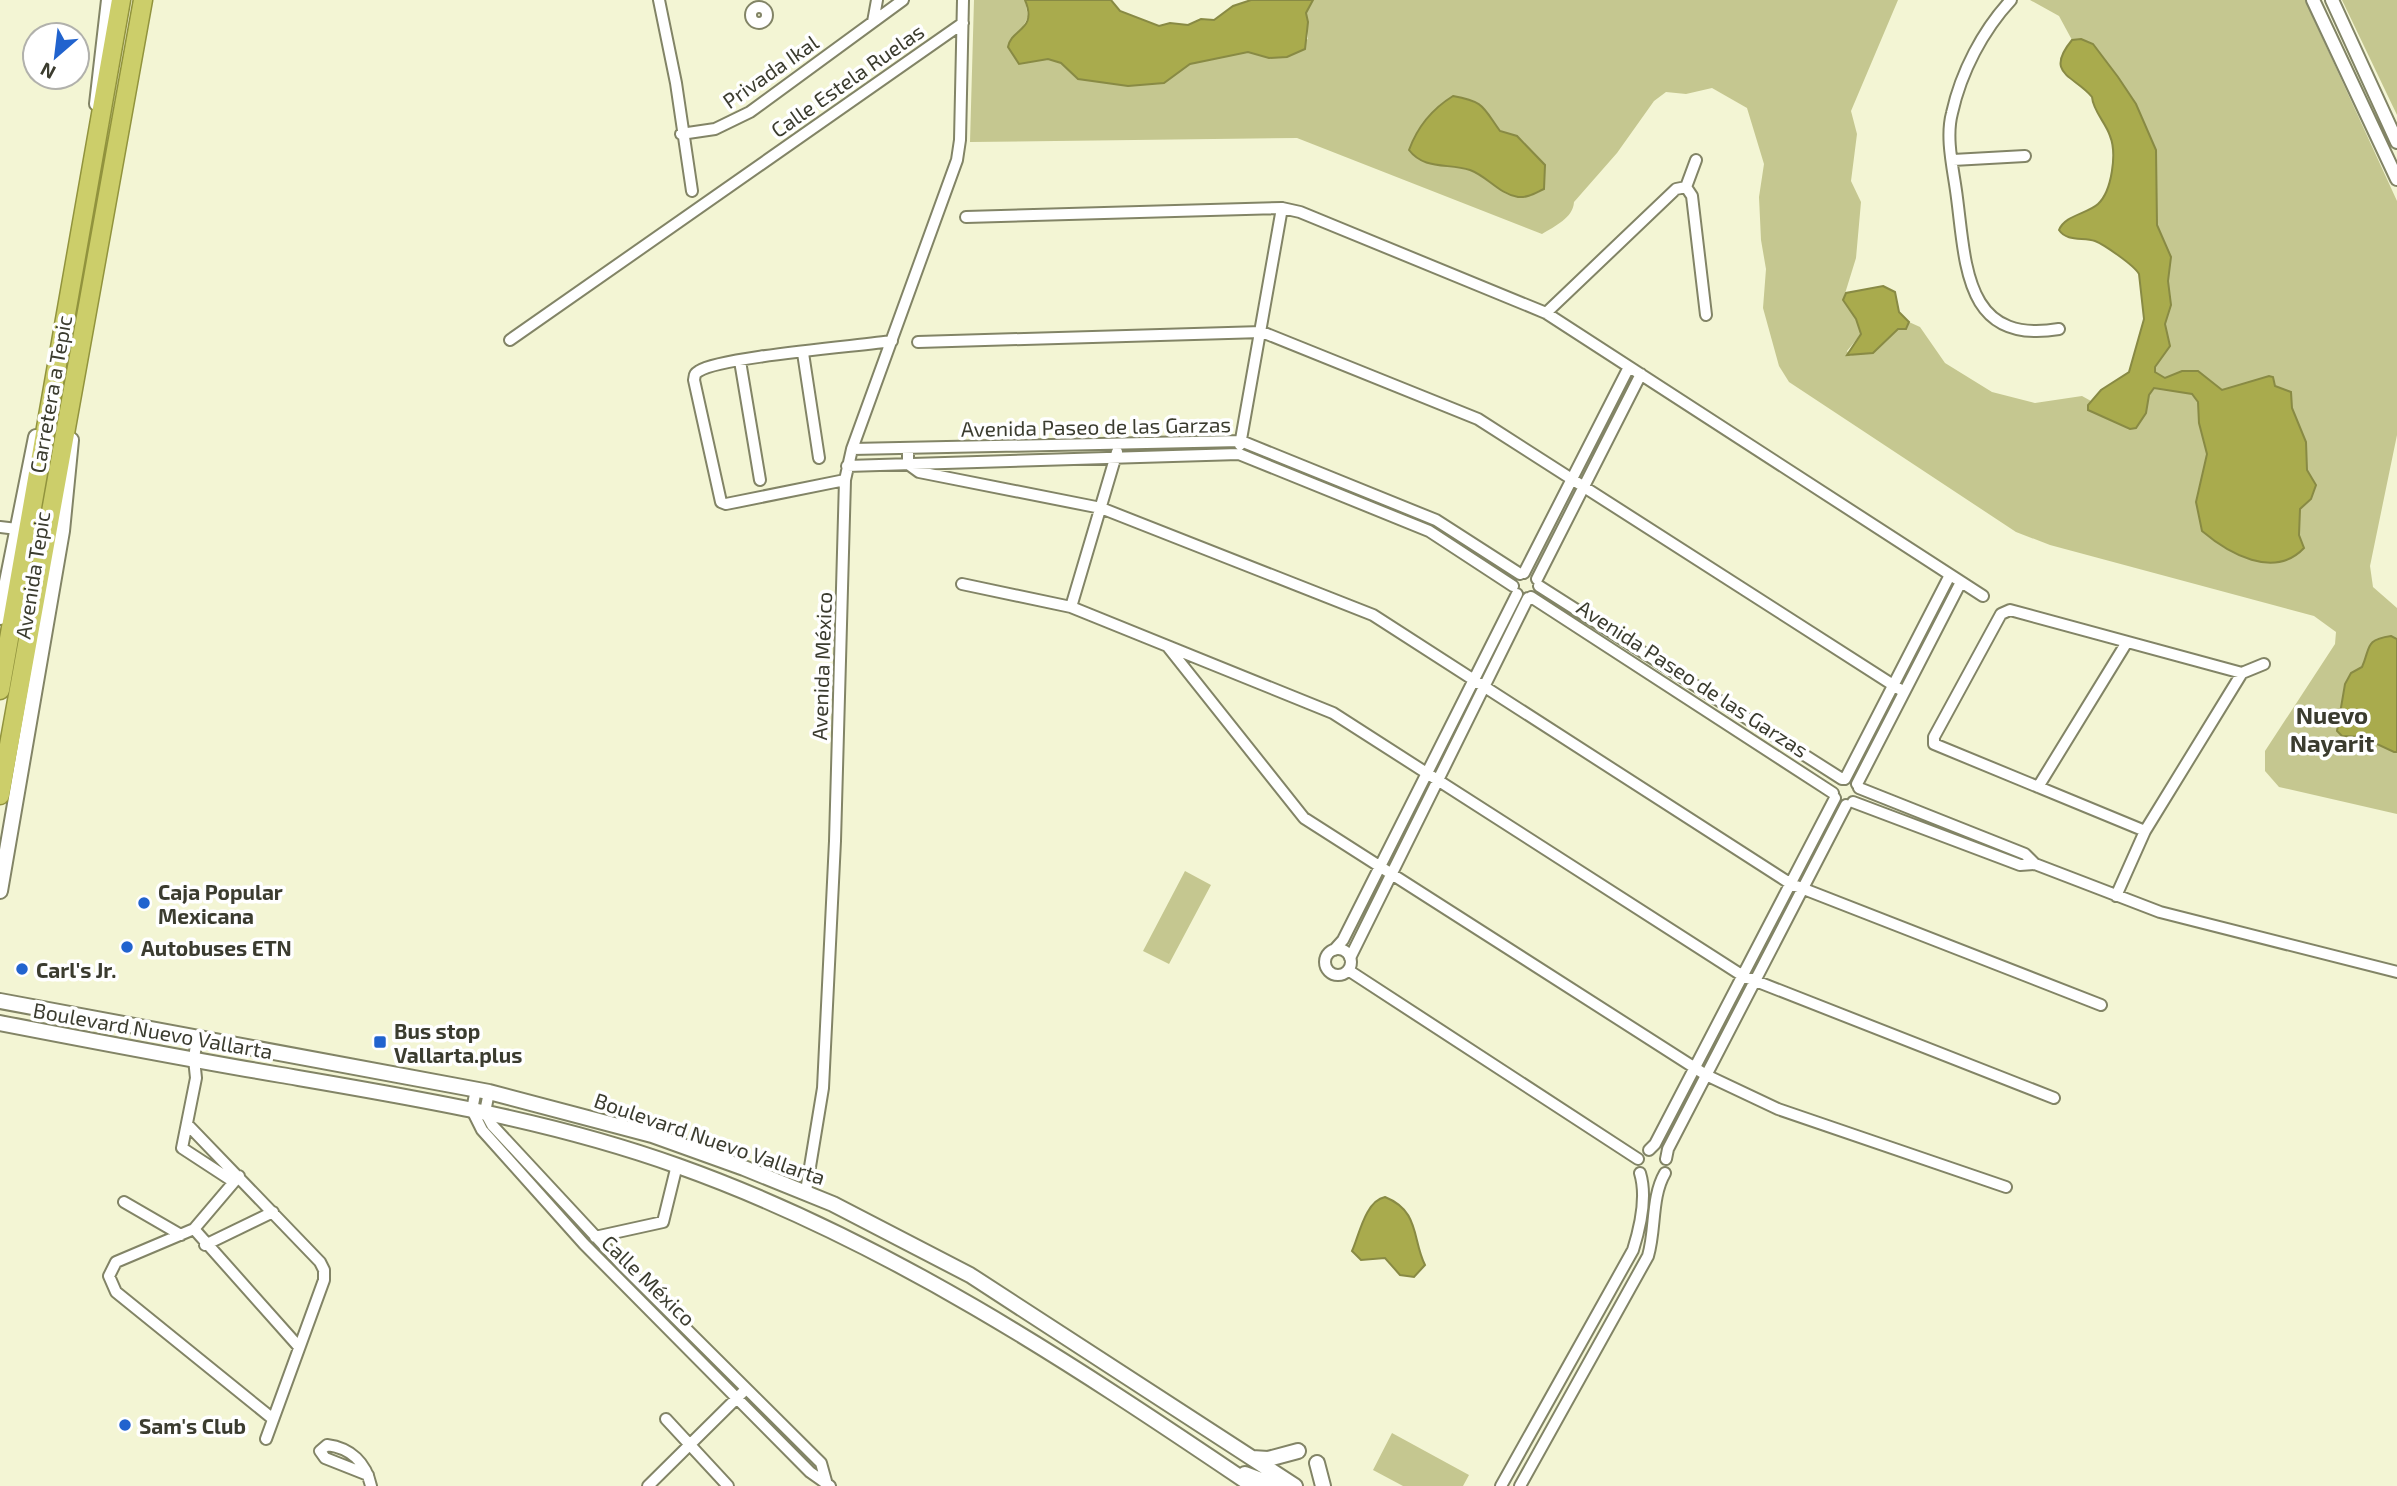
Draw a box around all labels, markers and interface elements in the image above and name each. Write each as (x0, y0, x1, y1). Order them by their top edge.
street label: Calle Estela Ruelas (766, 18, 928, 142)
north arrow (21, 21, 91, 91)
street label: Privada Ikal (717, 29, 823, 113)
text: N (36, 58, 59, 85)
street label: Carretera a Tepic (24, 313, 76, 475)
street label: Avenida Paseo de las Garzas (961, 411, 1231, 441)
street label: Avenida Tepic (10, 509, 54, 641)
street label: Avenida México (806, 591, 836, 741)
street label: Avenida Paseo de las Garzas (1573, 594, 1813, 762)
district label: Nuevo Nayarit (2290, 700, 2375, 757)
place label: Caja Popular Mexicana (158, 879, 283, 928)
marker: Caja Popular Mexicana (136, 895, 152, 911)
place label: Autobuses ETN (141, 935, 292, 960)
marker: Autobuses ETN (119, 939, 135, 955)
place label: Carl's Jr. (36, 957, 116, 982)
marker: Carl's Jr. (14, 961, 30, 977)
street label: Boulevard Nuevo Vallarta (31, 997, 275, 1063)
place label: Bus stop Vallarta.plus (394, 1018, 522, 1067)
marker: Bus stop Vallarta.plus (372, 1034, 388, 1050)
street label: Boulevard Nuevo Vallarta (591, 1087, 829, 1189)
street label: Calle México (597, 1229, 701, 1331)
place label: Sam's Club (139, 1413, 246, 1438)
marker: Sam's Club (117, 1417, 133, 1433)

